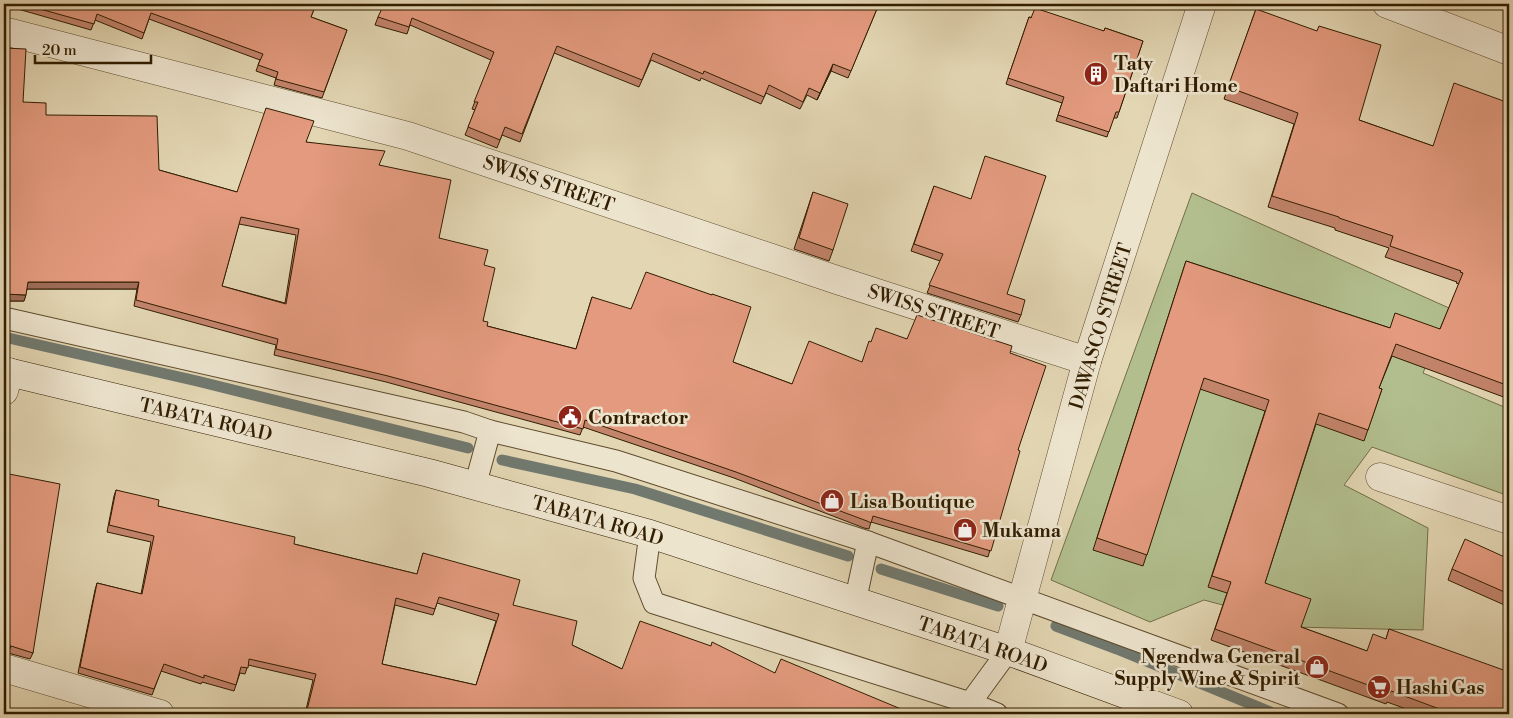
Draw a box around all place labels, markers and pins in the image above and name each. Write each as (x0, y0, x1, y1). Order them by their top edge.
place label: Taty Daftari Home (1114, 52, 1238, 98)
building icon: Taty Daftari Home (1083, 61, 1109, 87)
public building icon: Contractor (557, 404, 583, 430)
place label: Contractor (588, 406, 689, 430)
shop icon: Lisa Boutique (819, 488, 845, 514)
place label: Lisa Boutique (850, 490, 975, 514)
shop icon: Mukama (952, 517, 978, 543)
place label: Mukama (982, 519, 1062, 543)
place label: Ngendwa General Supply Wine & Spirit (1115, 645, 1300, 691)
shop icon: Ngendwa General Supply Wine & Spirit (1304, 654, 1330, 680)
supermarket icon: Hashi Gas (1366, 674, 1392, 700)
place label: Hashi Gas (1396, 676, 1484, 700)

